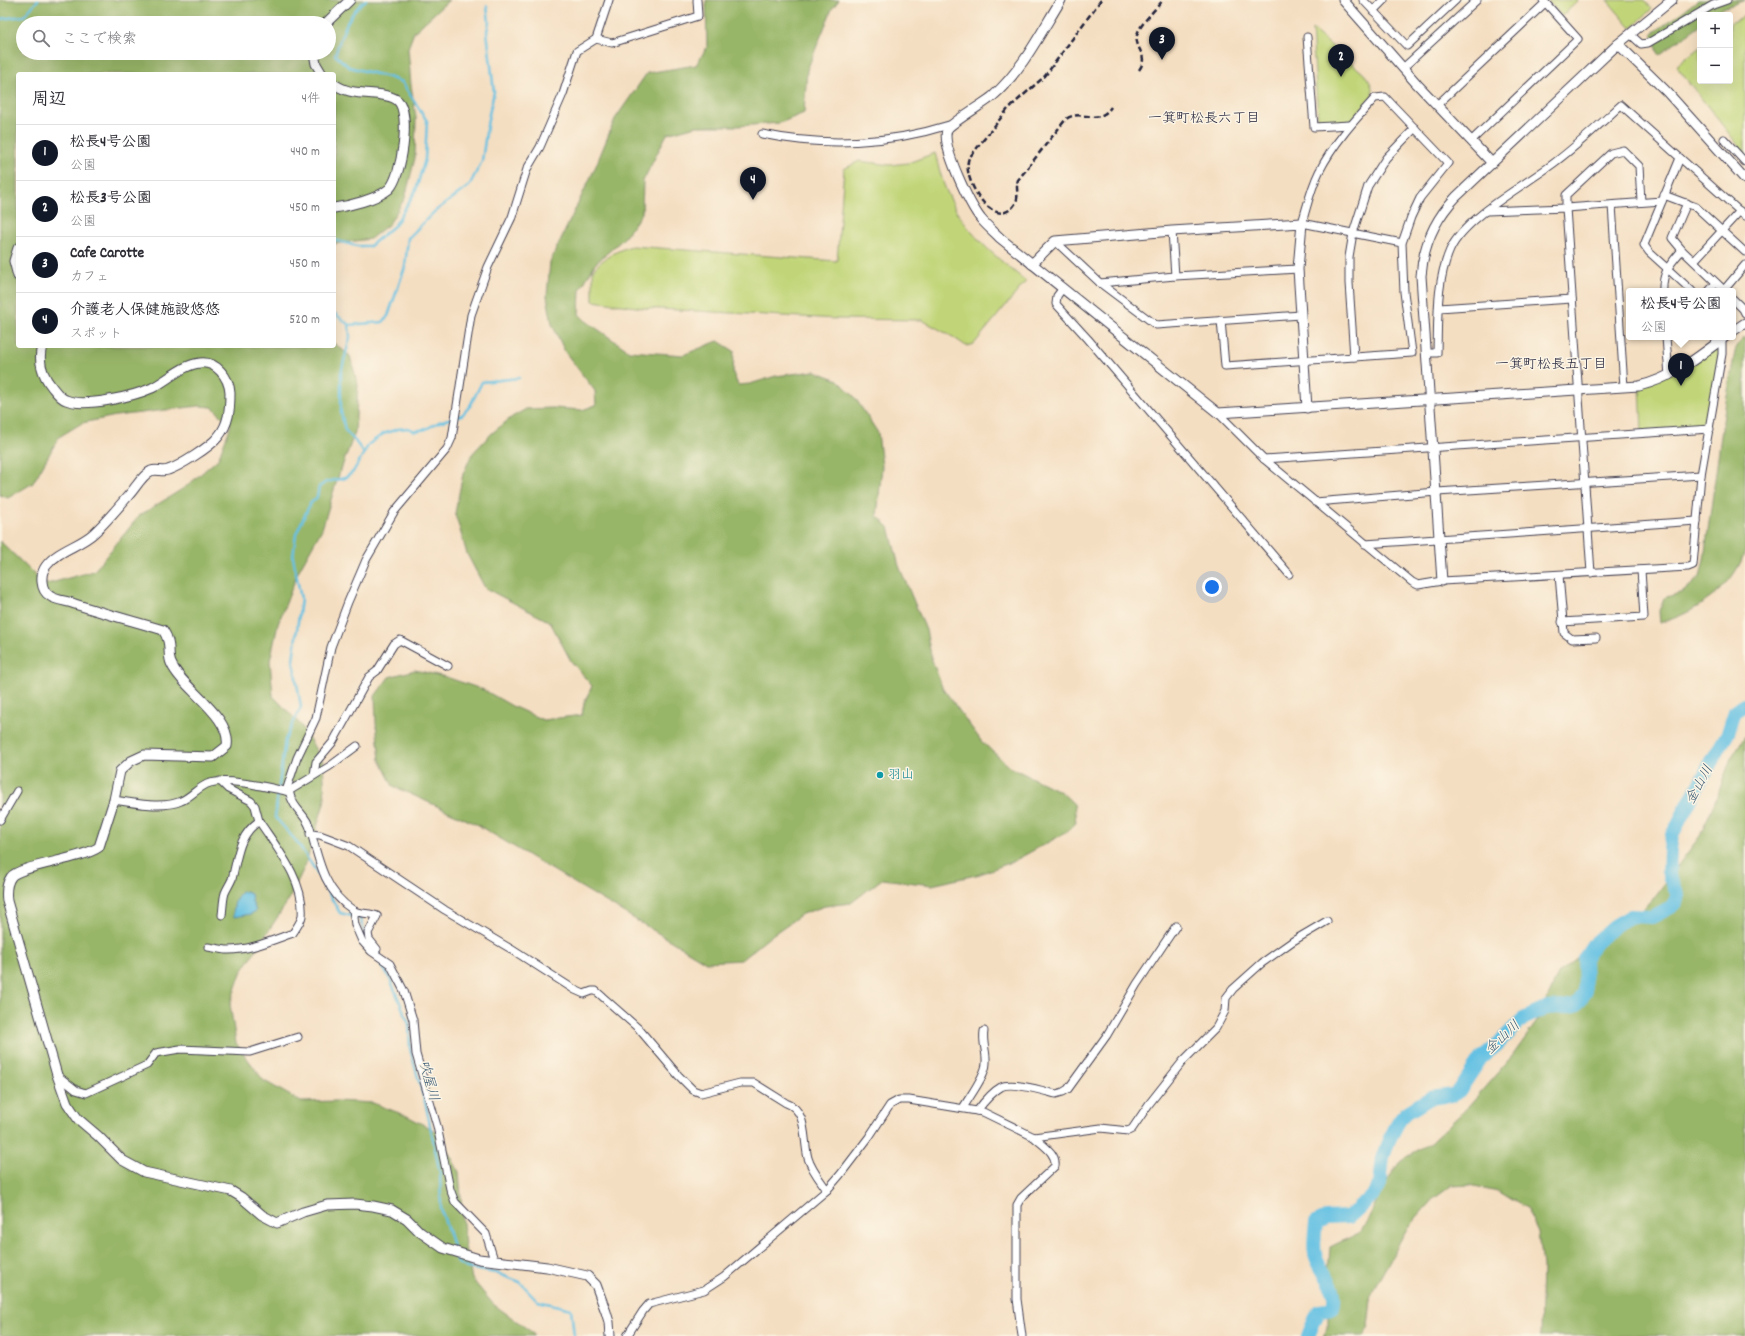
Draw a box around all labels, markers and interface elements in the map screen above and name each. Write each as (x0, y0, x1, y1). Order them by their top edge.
map controls (1697, 12, 1733, 84)
button: + (1697, 12, 1733, 48)
search box (16, 16, 336, 60)
icon: search (30, 27, 52, 49)
pin: 3 (1149, 27, 1175, 60)
text: ここで検索 (62, 29, 137, 51)
pin: 2 (1328, 44, 1354, 77)
button: − (1697, 48, 1733, 84)
text: 周辺 (32, 89, 66, 113)
text: 4件 (302, 90, 320, 109)
district label: 一箕町松長六丁目 (1148, 109, 1260, 129)
text: 松長4号公園 (70, 132, 151, 154)
text: 1 (44, 143, 46, 162)
text: 440 m (290, 143, 320, 162)
text: 公園 (70, 157, 96, 176)
pin: 4 (740, 167, 766, 200)
text: 松長3号公園 (70, 188, 152, 210)
text: 2 (42, 199, 48, 218)
text: 450 m (290, 199, 320, 218)
text: 公園 (70, 213, 96, 232)
text: Cafe Carotte (70, 243, 144, 265)
text: 3 (42, 255, 48, 274)
text: 450 m (290, 255, 320, 274)
text: カフェ (70, 268, 109, 287)
popup (1626, 288, 1736, 340)
text: 松長4号公園 (1640, 294, 1722, 316)
text: 介護老人保健施設悠悠 (70, 300, 220, 322)
text: 4 (42, 311, 48, 330)
text: 520 m (289, 311, 320, 330)
text: 公園 (1640, 319, 1666, 338)
text: スポット (70, 325, 122, 344)
pin: 1 (1668, 353, 1694, 386)
district label: 一箕町松長五丁目 (1495, 355, 1607, 375)
your location (1202, 577, 1222, 597)
water label: 金山川 (1681, 762, 1719, 808)
place label: 羽山 (888, 766, 914, 785)
marker: 羽山 (875, 770, 885, 780)
water label: 金山川 (1481, 1016, 1525, 1060)
water label: 吹屋川 (413, 1058, 443, 1104)

